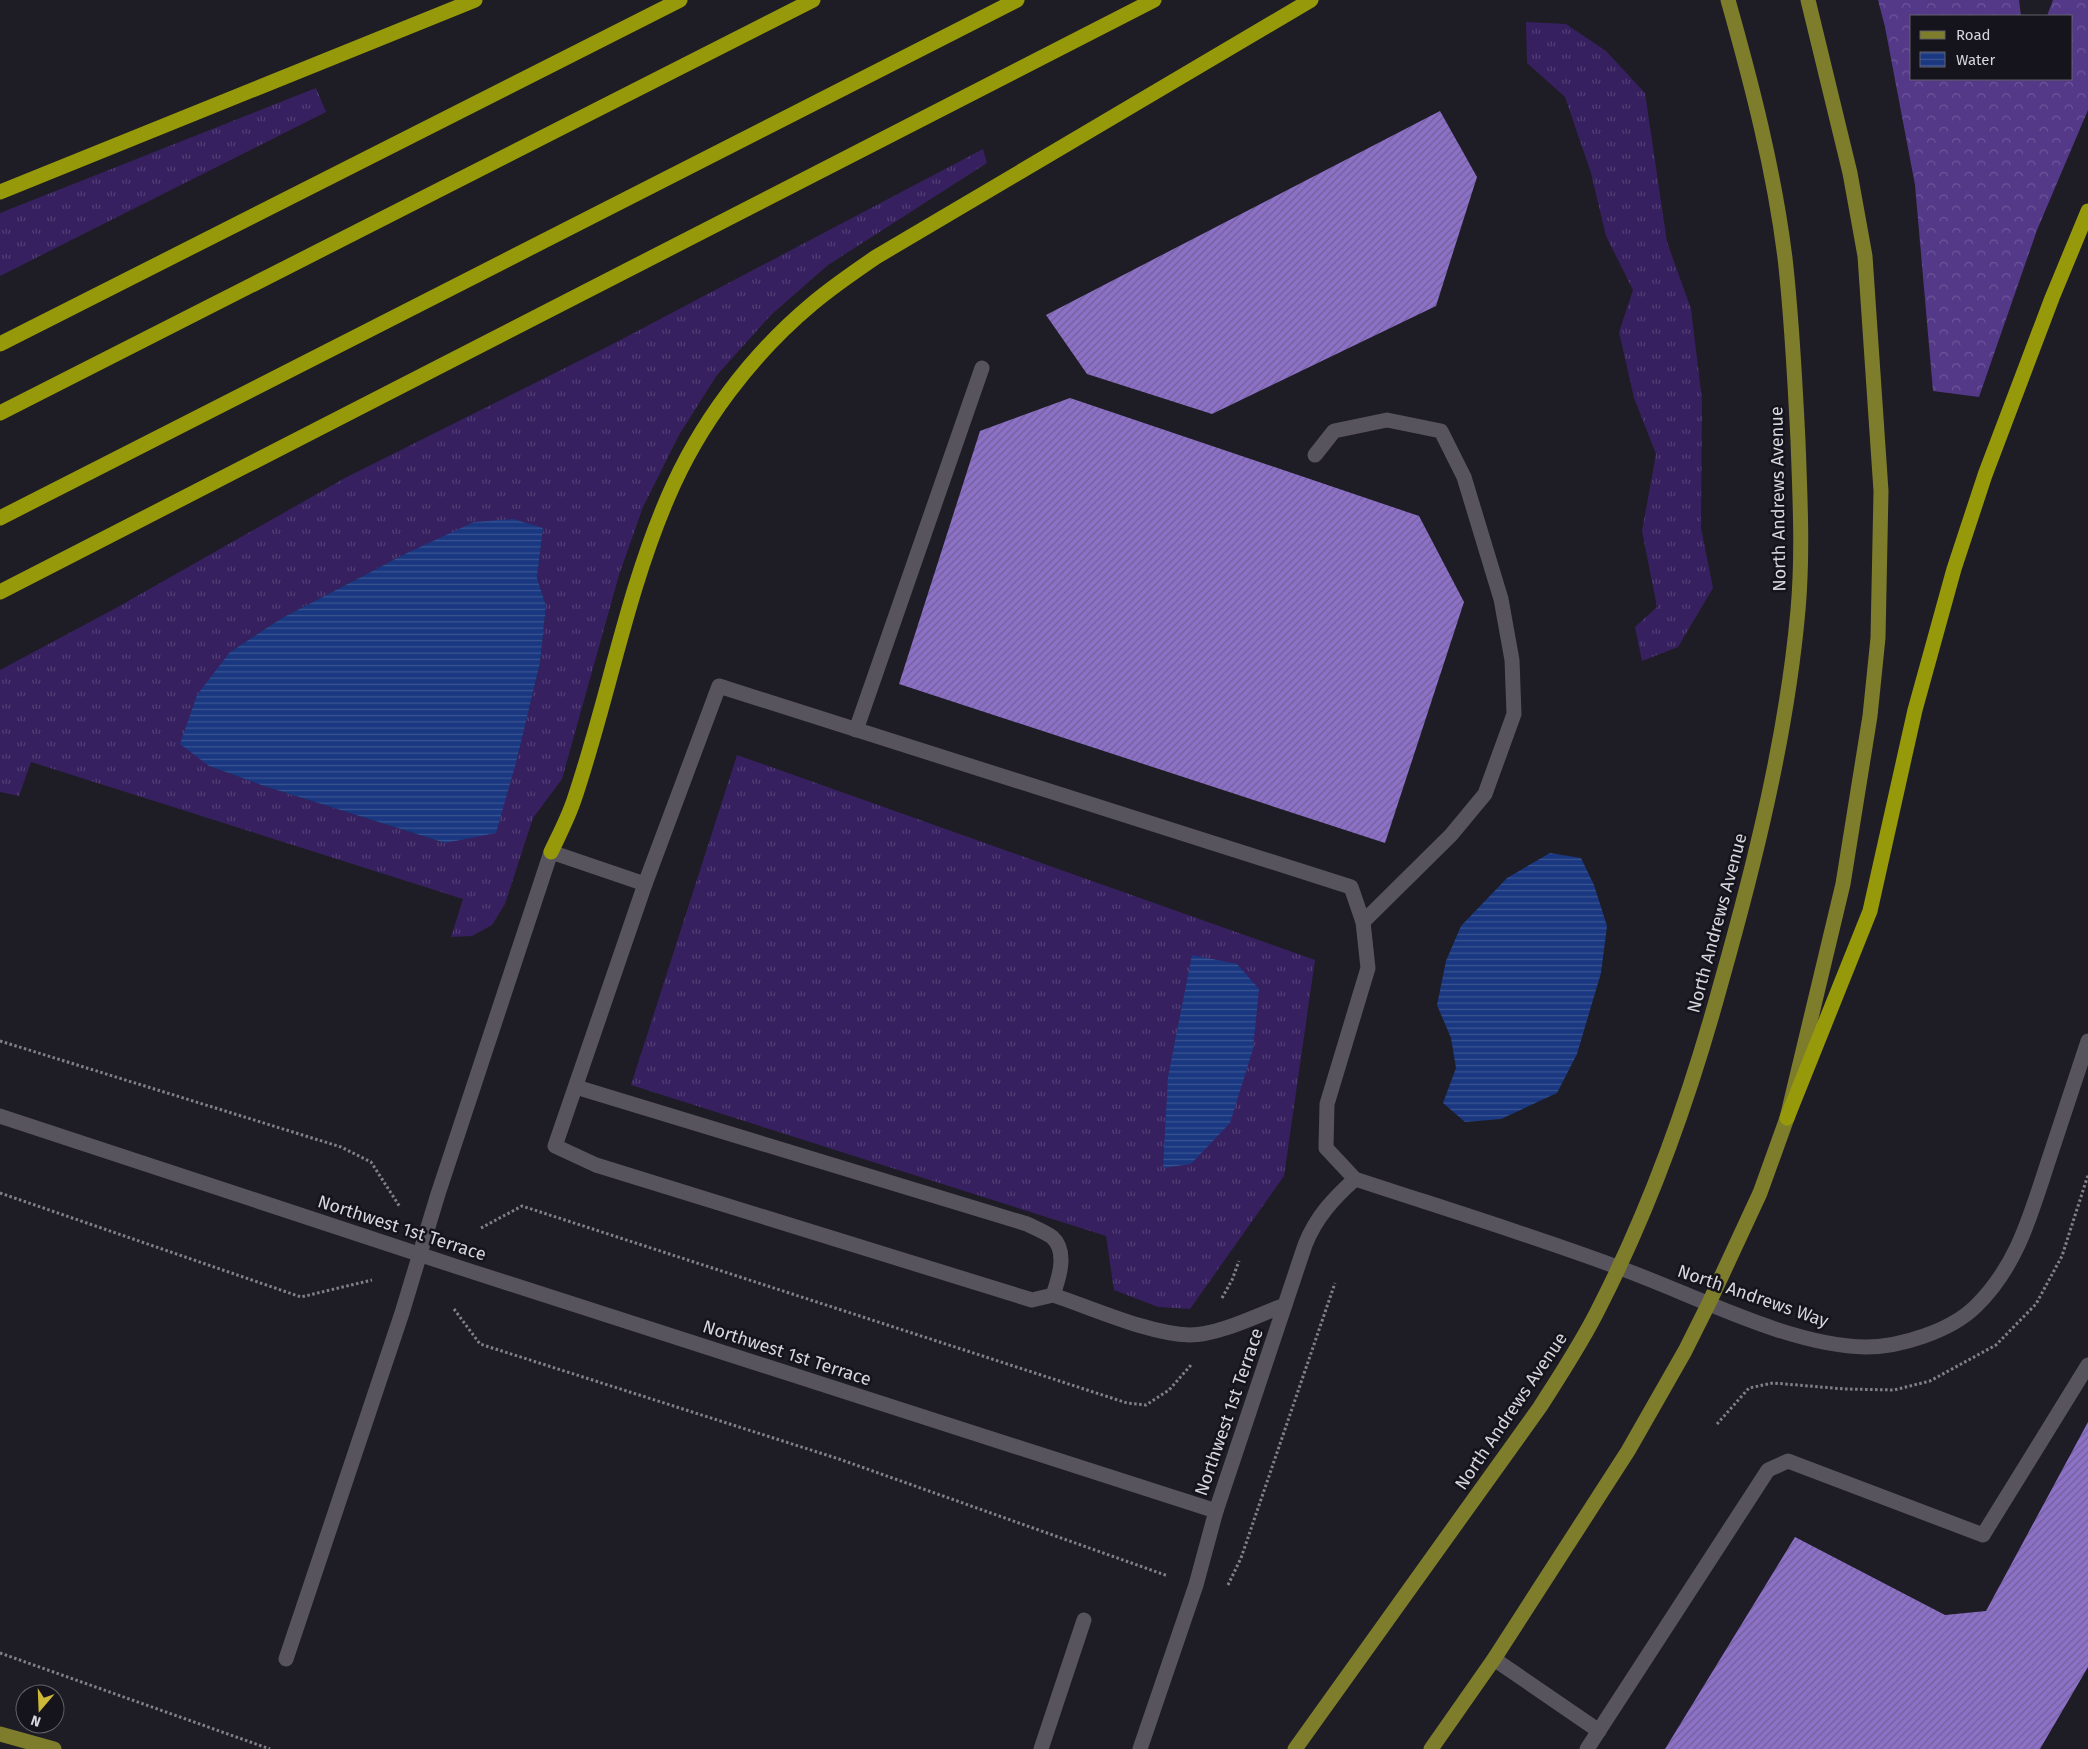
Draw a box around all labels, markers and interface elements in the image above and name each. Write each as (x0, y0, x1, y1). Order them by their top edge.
legend (1910, 15, 2073, 80)
text: Road (1956, 26, 1991, 44)
text: Water (1956, 51, 1995, 69)
street label: North Andrews Avenue (1765, 406, 1791, 592)
street label: North Andrews Avenue (1682, 831, 1752, 1015)
street label: Northwest 1st Terrace (315, 1190, 489, 1266)
street label: North Andrews Way (1675, 1260, 1832, 1332)
street label: Northwest 1st Terrace (700, 1315, 874, 1391)
street label: Northwest 1st Terrace (1190, 1325, 1268, 1499)
street label: North Andrews Avenue (1450, 1328, 1572, 1494)
north arrow (15, 1684, 65, 1734)
text: N (29, 1711, 43, 1730)

